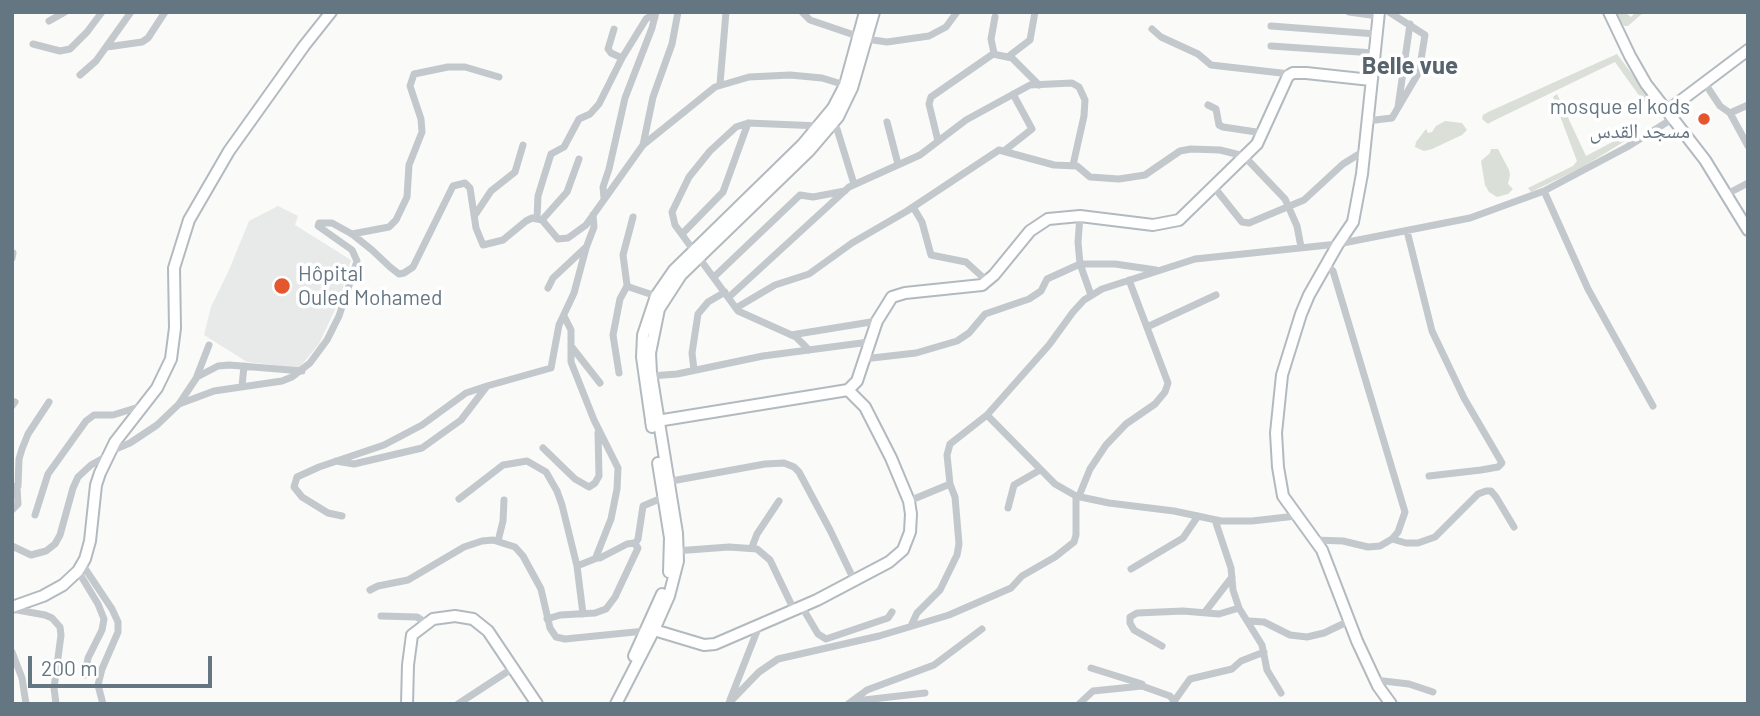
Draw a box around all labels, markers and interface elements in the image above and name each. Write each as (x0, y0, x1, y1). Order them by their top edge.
district label: Belle vue (1362, 52, 1458, 80)
place label: mosque el kods مسجد القدس (1550, 94, 1690, 144)
marker: mosque el kods مسجد القدس (1696, 111, 1712, 127)
place label: Hôpital Ouled Mohamed (298, 261, 442, 311)
marker: Hôpital Ouled Mohamed (272, 276, 292, 296)
scale bar (32, 642, 215, 686)
text: 200 m (41, 655, 98, 680)

